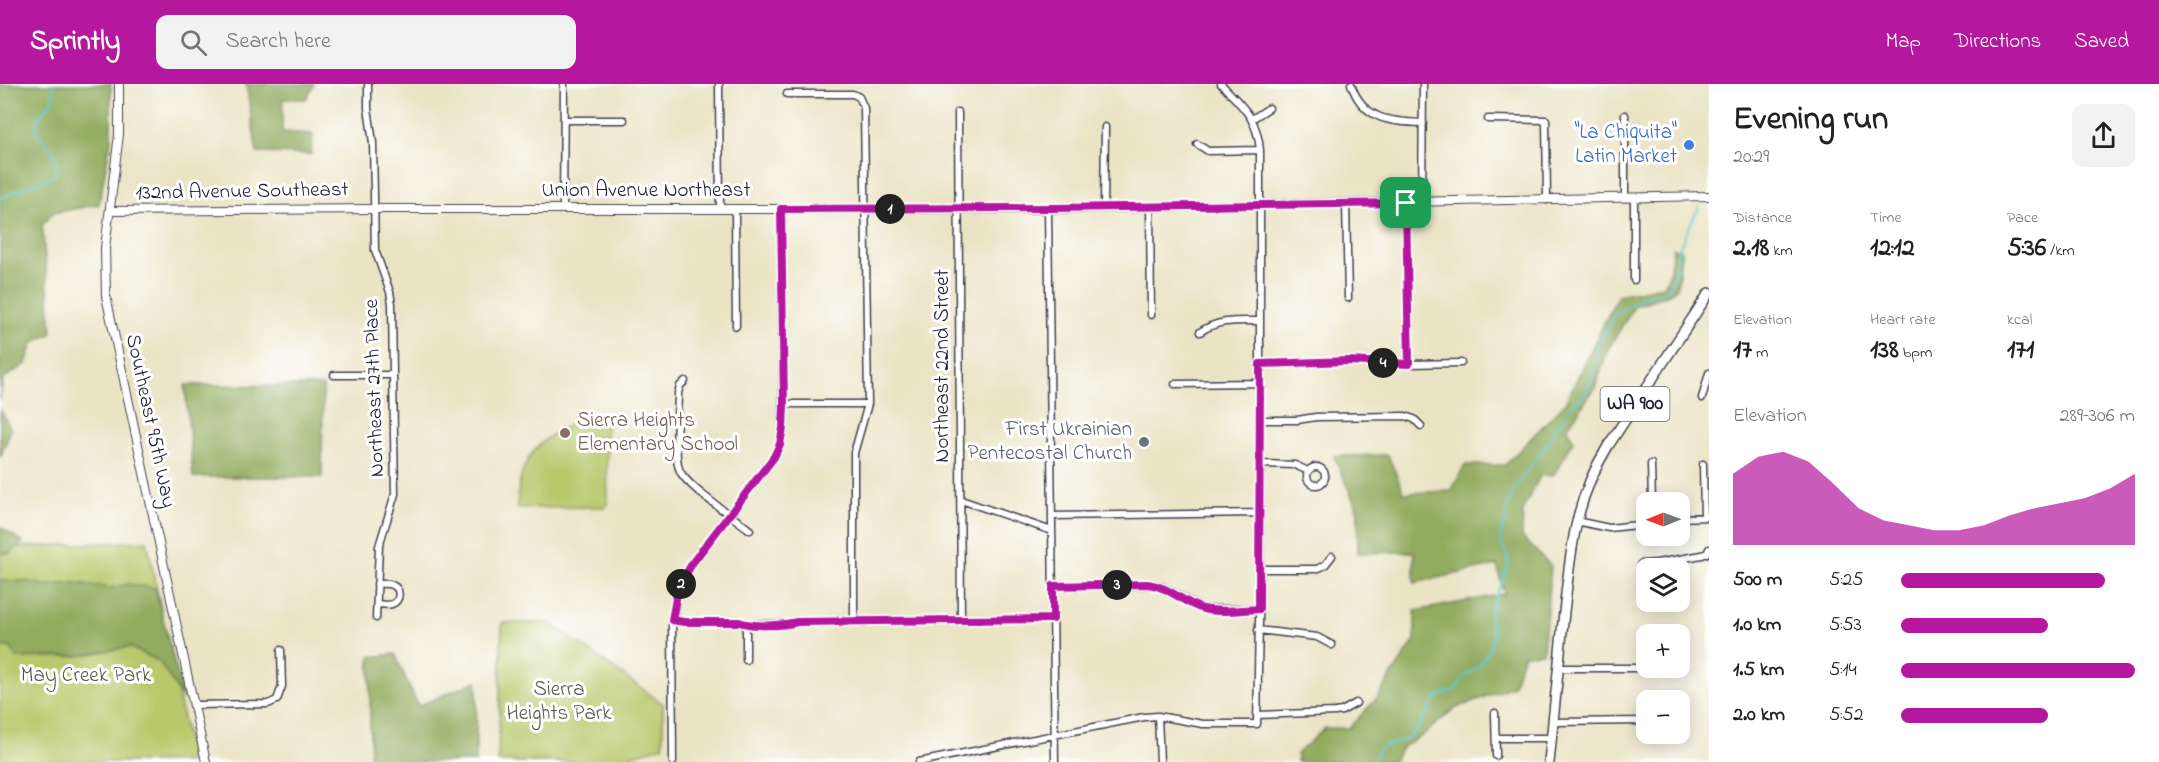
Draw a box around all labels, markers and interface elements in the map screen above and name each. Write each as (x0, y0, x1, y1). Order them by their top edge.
search box (156, 15, 576, 69)
text: Sprintly (30, 22, 120, 63)
icon: search (177, 26, 210, 59)
text: Search here (225, 26, 331, 58)
text: Map (1885, 27, 1921, 57)
text: Directions (1954, 27, 2041, 57)
text: Saved (2074, 27, 2129, 57)
text: Evening run (1733, 96, 1888, 144)
button: share (2072, 104, 2135, 167)
place label: "La Chiquita" Latin Market (1575, 118, 1677, 172)
marker: "La Chiquita" Latin Market (1682, 138, 1696, 152)
text: 20:29 (1733, 143, 1769, 172)
street label: 132nd Avenue Southeast (135, 175, 349, 209)
street label: Union Avenue Northeast (541, 176, 751, 206)
pin (1380, 177, 1431, 228)
icon: arrive (1389, 186, 1422, 219)
pin: 1 (875, 194, 905, 224)
text: 1 (887, 197, 893, 221)
text: Distance (1733, 206, 1792, 230)
text: Time (1870, 206, 1902, 230)
text: Pace (2007, 206, 2038, 230)
text: 2.18 (1733, 230, 1769, 268)
text: 12:12 (1870, 230, 1915, 268)
text: 5:36 (2007, 230, 2046, 268)
text: km (1769, 239, 1793, 263)
text: /km (2046, 239, 2075, 263)
street label: Northeast 22nd Street (928, 269, 958, 463)
street label: Northeast 27th Place (357, 298, 393, 478)
text: Elevation (1733, 308, 1792, 332)
text: Heart rate (1870, 308, 1936, 332)
text: kcal (2007, 308, 2032, 332)
street label: Southeast 95th Way (115, 331, 183, 511)
text: 17 (1733, 332, 1752, 370)
text: 138 (1870, 332, 1899, 370)
text: 171 (2007, 332, 2034, 370)
text: m (1752, 341, 1768, 365)
text: bpm (1899, 341, 1932, 365)
pin: 4 (1368, 348, 1398, 378)
text: 4 (1380, 351, 1386, 375)
road number: WA 900 (1600, 387, 1670, 421)
text: Elevation (1733, 402, 1807, 431)
text: 289–306 m (2060, 402, 2135, 431)
place label: Sierra Heights Elementary School (577, 406, 738, 462)
place label: First Ukrainian Pentecostal Church (968, 415, 1132, 469)
marker: Sierra Heights Elementary School (558, 426, 572, 440)
marker: First Ukrainian Pentecostal Church (1137, 435, 1151, 449)
north arrow (1636, 492, 1690, 546)
map controls (1636, 492, 1690, 744)
button: layers (1636, 558, 1690, 612)
text: 500 m (1733, 566, 1782, 595)
text: 5:25 (1829, 566, 1864, 595)
pin: 2 (666, 569, 696, 599)
pin: 3 (1102, 570, 1132, 600)
text: 2 (677, 572, 685, 596)
text: 3 (1114, 573, 1120, 597)
text: 1.0 km (1733, 611, 1781, 640)
text: 5:53 (1829, 611, 1862, 640)
button: + (1636, 624, 1690, 678)
text: 1.5 km (1733, 656, 1784, 685)
text: 5:14 (1829, 656, 1857, 685)
park label: May Creek Park (21, 661, 152, 693)
park label: Sierra Heights Park (507, 675, 612, 731)
button: − (1636, 690, 1690, 744)
text: 2.0 km (1733, 701, 1785, 730)
text: 5:52 (1829, 701, 1864, 730)

